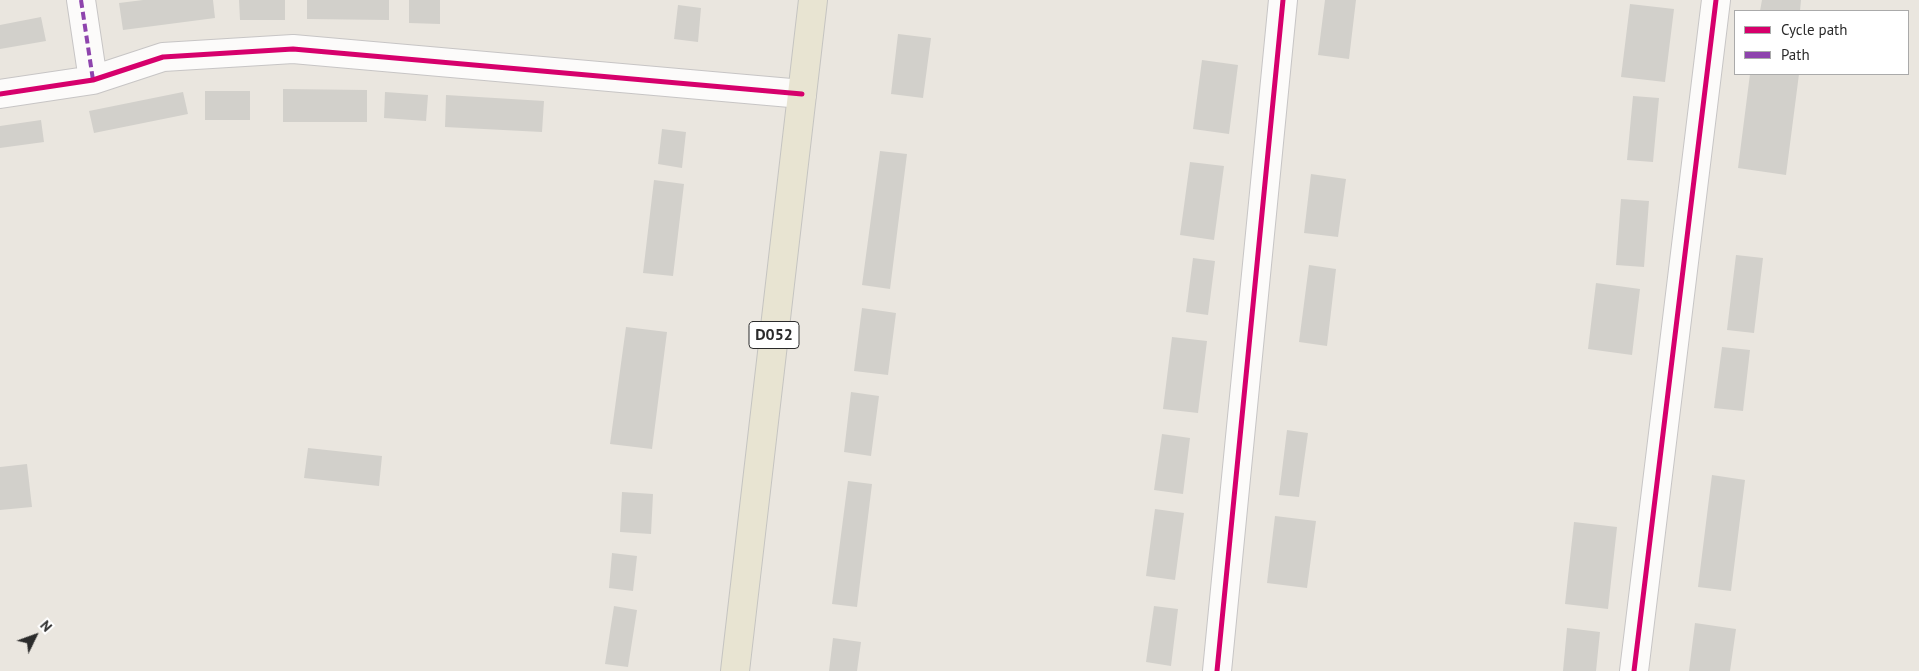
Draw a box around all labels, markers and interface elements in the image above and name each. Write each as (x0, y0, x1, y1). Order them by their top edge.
legend (1734, 10, 1909, 75)
text: Cycle path (1781, 20, 1847, 39)
text: Path (1781, 45, 1810, 64)
road number: D052 (749, 322, 799, 348)
north arrow (10, 611, 60, 661)
text: N (36, 617, 56, 635)

